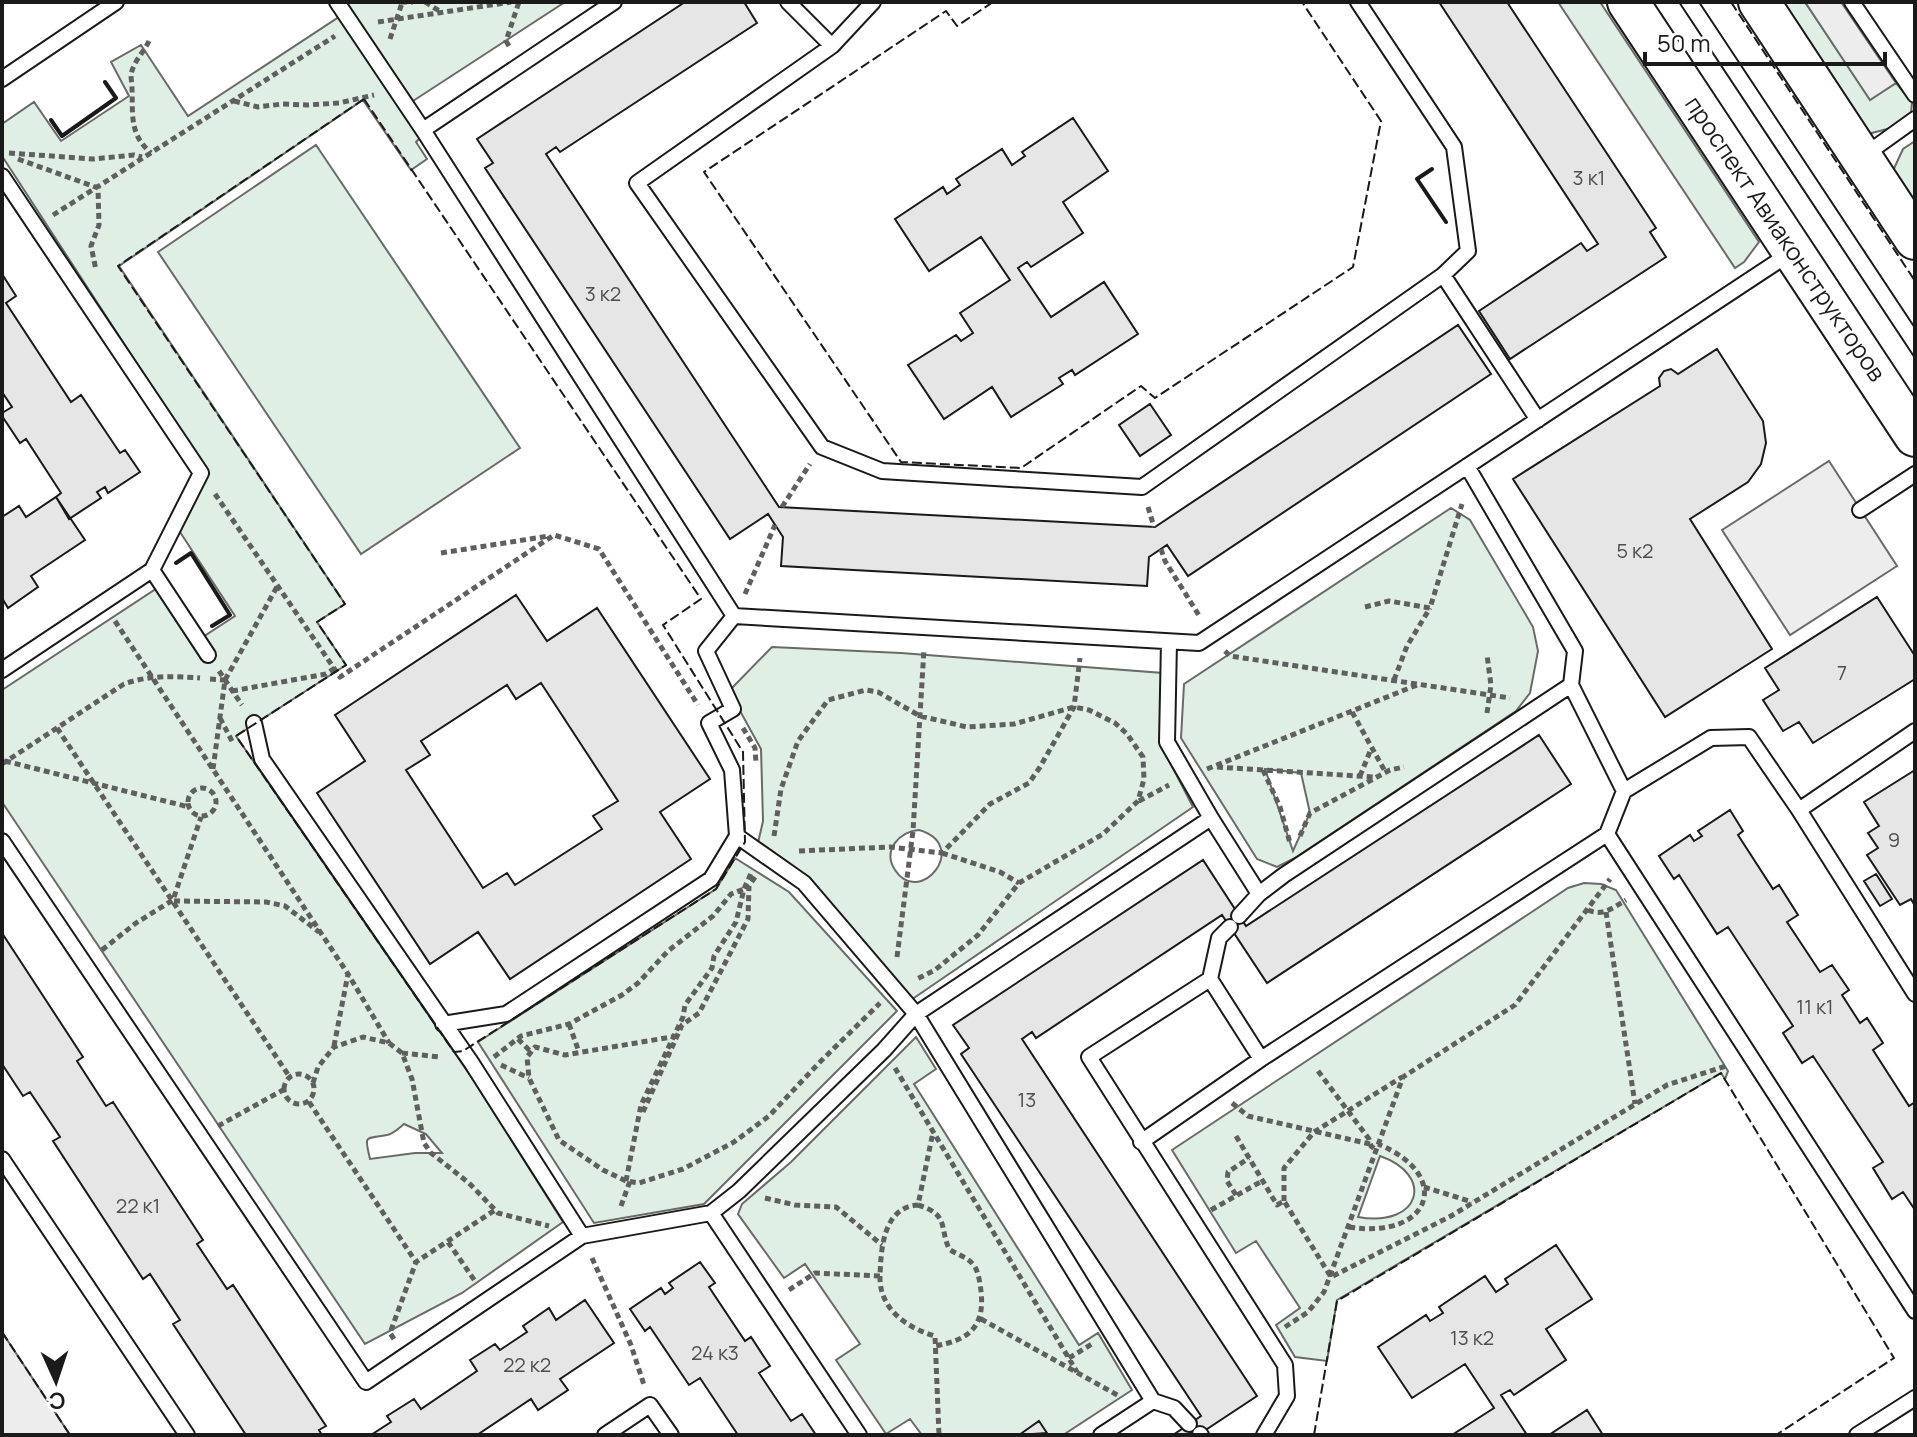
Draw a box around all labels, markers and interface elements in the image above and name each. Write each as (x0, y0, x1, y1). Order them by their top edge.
scale bar (1645, 16, 1885, 66)
text: 50 m (1657, 26, 1711, 59)
street label: проспект Авиаконструкторов (1678, 89, 1894, 388)
house number: 3 к1 (1573, 164, 1605, 191)
house number: 3 к2 (585, 280, 621, 307)
house number: 5 к2 (1617, 537, 1653, 564)
house number: 7 (1837, 659, 1847, 686)
house number: 9 (1888, 826, 1900, 853)
house number: 11 к1 (1796, 993, 1834, 1020)
house number: 13 (1018, 1086, 1036, 1113)
house number: 22 к1 (116, 1192, 160, 1219)
house number: 13 к2 (1450, 1324, 1494, 1351)
house number: 24 к3 (691, 1339, 739, 1366)
north arrow (16, 1341, 96, 1421)
house number: 22 к2 (503, 1351, 551, 1378)
text: С (48, 1386, 66, 1416)

